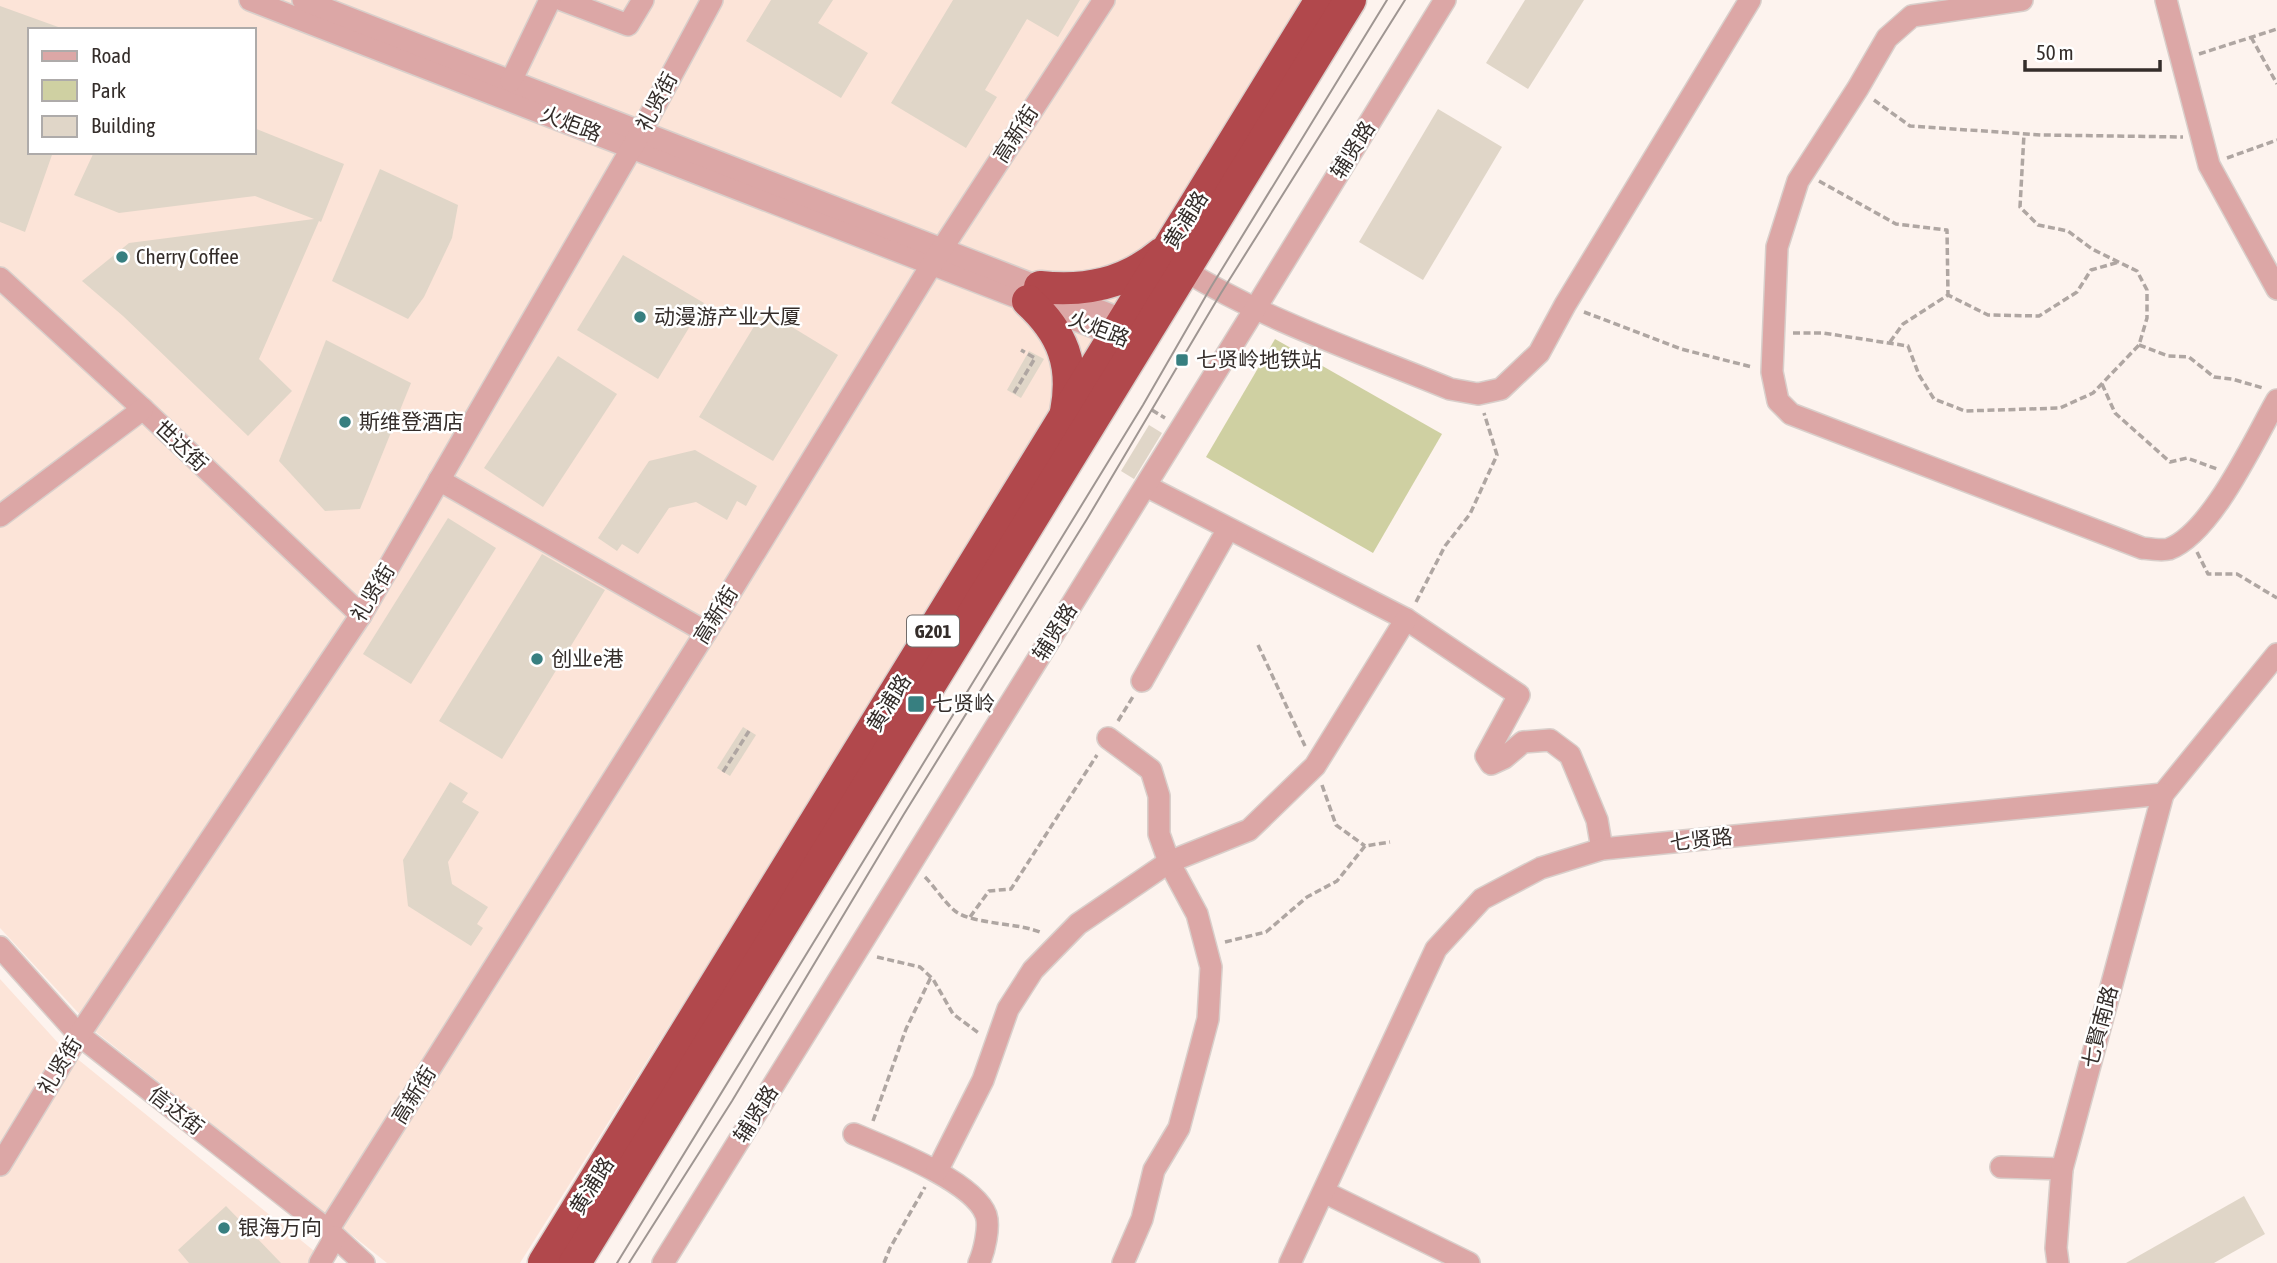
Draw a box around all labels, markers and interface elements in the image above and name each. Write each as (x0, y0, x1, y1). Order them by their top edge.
legend (28, 28, 256, 154)
scale bar (2025, 28, 2160, 72)
text: 50 m (2036, 40, 2074, 64)
text: Road (91, 43, 131, 67)
street label: 礼贤街 (631, 68, 682, 135)
text: Park (91, 78, 126, 102)
street label: 火炬路 (538, 101, 605, 146)
street label: 高新街 (988, 101, 1042, 166)
text: Building (91, 113, 155, 137)
street label: 辅贤路 (1325, 116, 1379, 183)
street label: 黄浦路 (1158, 186, 1212, 253)
place label: Cherry Coffee (136, 244, 239, 268)
marker: Cherry Coffee (114, 249, 130, 265)
place label: 动漫游产业大厦 (654, 304, 801, 328)
street label: 火炬路 (1066, 306, 1133, 351)
marker: 动漫游产业大厦 (632, 309, 648, 325)
place label: 七贤岭地铁站 (1196, 347, 1322, 371)
marker: 七贤岭地铁站 (1174, 352, 1190, 368)
place label: 斯维登酒店 (359, 409, 464, 433)
marker: 斯维登酒店 (337, 414, 353, 430)
street label: 世达街 (150, 415, 213, 476)
street label: 礼贤街 (346, 559, 399, 626)
street label: 高新街 (688, 581, 742, 648)
street label: 辅贤路 (1027, 598, 1081, 665)
road number: G201 (907, 616, 959, 646)
place label: 创业e港 (551, 646, 624, 670)
marker: 创业e港 (529, 651, 545, 667)
street label: 黄浦路 (861, 669, 915, 736)
place label: 七贤岭 (932, 691, 995, 715)
marker: 七贤岭 (906, 694, 926, 714)
street label: 七贤路 (1668, 824, 1733, 854)
street label: 七賢南路 (2077, 983, 2121, 1070)
street label: 礼贤街 (33, 1032, 86, 1099)
street label: 高新街 (386, 1061, 440, 1128)
street label: 辅贤路 (728, 1080, 782, 1147)
street label: 信达街 (144, 1081, 209, 1139)
street label: 黄浦路 (564, 1152, 618, 1219)
place label: 银海万向 (238, 1215, 322, 1239)
marker: 银海万向 (216, 1220, 232, 1236)

